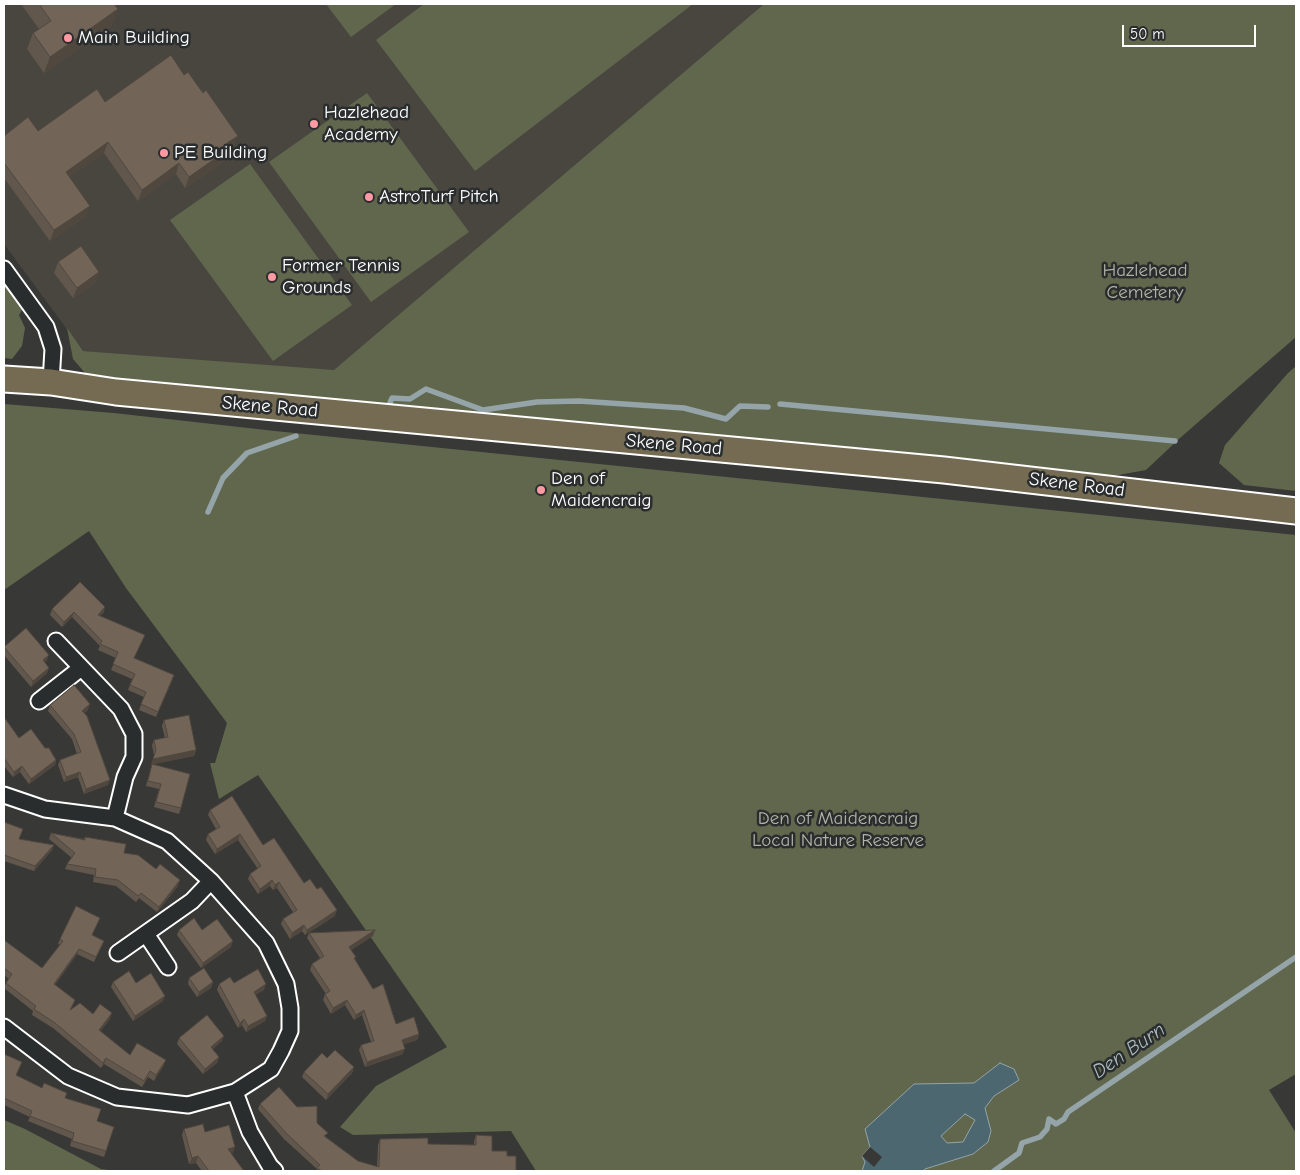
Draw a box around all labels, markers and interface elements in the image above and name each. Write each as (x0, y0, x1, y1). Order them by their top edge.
scale bar (1125, 15, 1259, 47)
text: 50 m (1130, 25, 1165, 43)
place label: Main Building (78, 27, 190, 49)
marker: Main Building (62, 32, 74, 44)
place label: Hazlehead Academy (324, 102, 409, 146)
marker: Hazlehead Academy (308, 118, 320, 130)
place label: PE Building (174, 142, 267, 164)
marker: PE Building (158, 147, 170, 159)
place label: AstroTurf Pitch (379, 186, 499, 208)
marker: AstroTurf Pitch (363, 191, 375, 203)
place label: Former Tennis Grounds (282, 255, 400, 299)
park label: Hazlehead Cemetery (1102, 260, 1188, 304)
marker: Former Tennis Grounds (266, 271, 278, 283)
street label: Skene Road (221, 391, 319, 423)
street label: Skene Road (625, 429, 723, 461)
place label: Den of Maidencraig (551, 468, 652, 512)
street label: Skene Road (1028, 468, 1126, 502)
marker: Den of Maidencraig (535, 484, 547, 496)
park label: Den of Maidencraig Local Nature Reserve (752, 808, 924, 852)
water label: Den Burn (1088, 1018, 1170, 1084)

